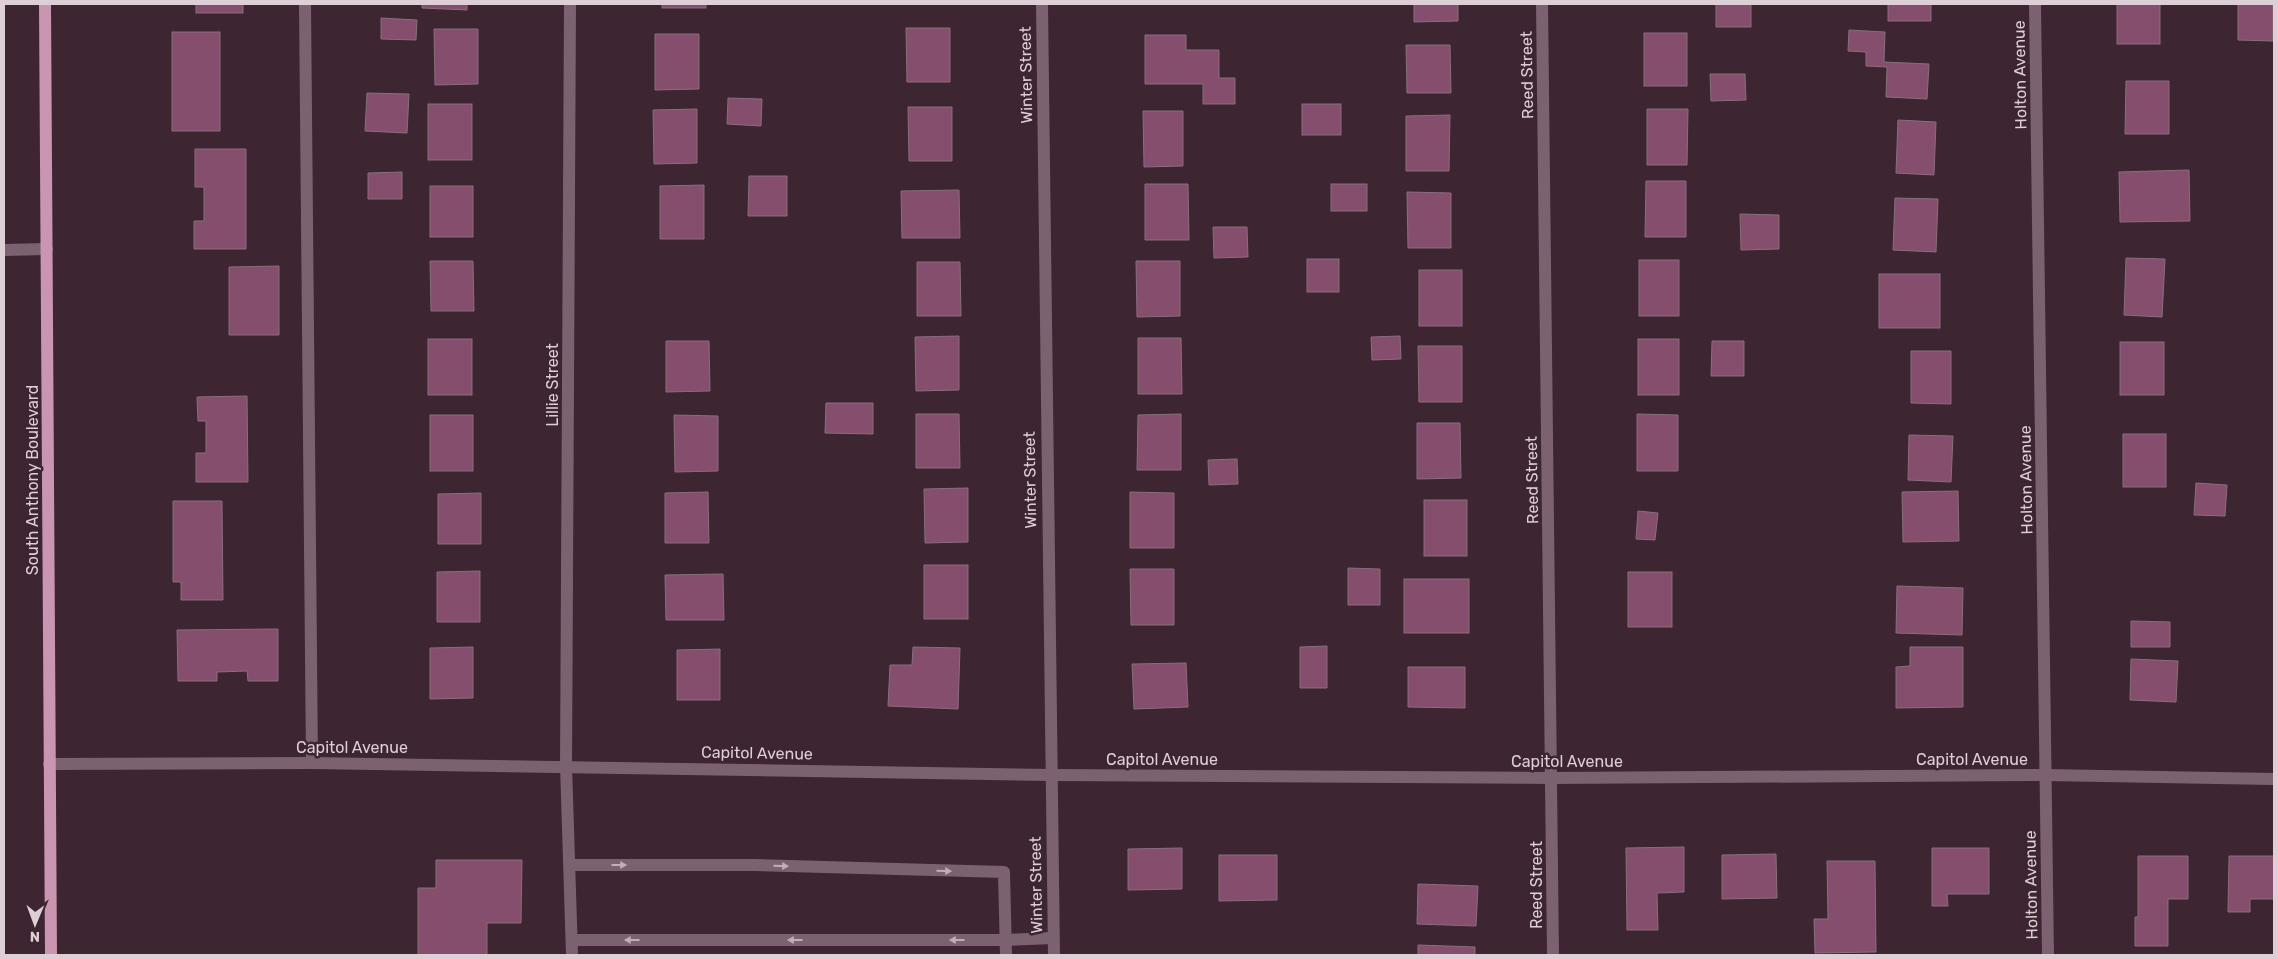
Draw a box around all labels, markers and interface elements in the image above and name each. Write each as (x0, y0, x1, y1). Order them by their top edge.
street label: Holton Avenue (2010, 20, 2030, 130)
street label: Winter Street (1016, 26, 1036, 124)
street label: Reed Street (1517, 31, 1537, 119)
street label: Lillie Street (543, 343, 562, 427)
street label: South Anthony Boulevard (23, 385, 42, 575)
street label: Holton Avenue (2016, 425, 2036, 535)
street label: Winter Street (1020, 431, 1040, 529)
street label: Reed Street (1522, 436, 1542, 524)
street label: Capitol Avenue (296, 738, 408, 757)
street label: Capitol Avenue (701, 743, 813, 763)
street label: Capitol Avenue (1106, 750, 1218, 769)
street label: Capitol Avenue (1916, 750, 2028, 769)
street label: Capitol Avenue (1511, 752, 1623, 771)
street label: Holton Avenue (2021, 830, 2041, 940)
street label: Winter Street (1026, 836, 1046, 934)
street label: Reed Street (1527, 841, 1546, 929)
one-way arrow (611, 861, 627, 869)
one-way arrow (774, 862, 790, 870)
one-way arrow (936, 867, 952, 875)
north arrow (10, 899, 60, 949)
text: N (30, 928, 40, 945)
one-way arrow (624, 936, 640, 944)
one-way arrow (786, 936, 802, 944)
one-way arrow (949, 936, 965, 944)

